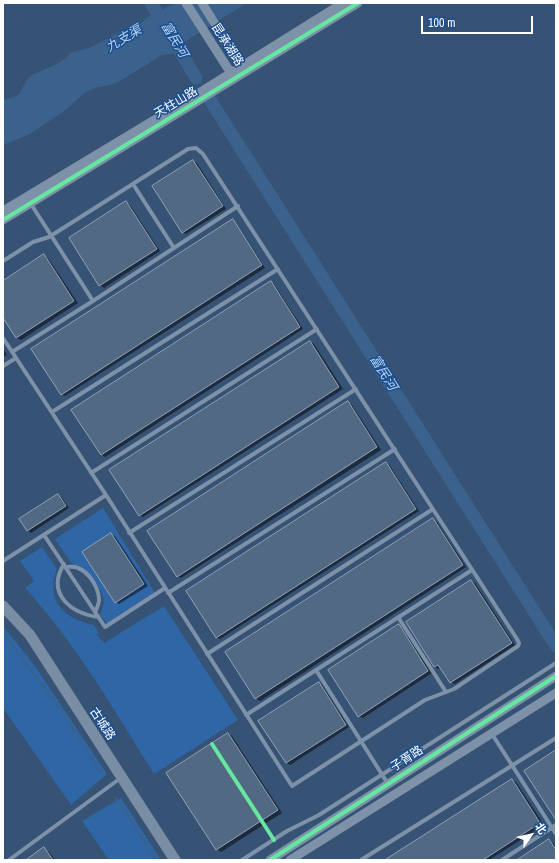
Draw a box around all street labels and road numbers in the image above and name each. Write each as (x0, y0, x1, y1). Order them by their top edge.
street label: 昆承湖路 (208, 21, 246, 69)
street label: 天柱山路 (152, 84, 200, 122)
street label: 古城路 (86, 705, 118, 743)
street label: 子胥路 (388, 743, 426, 775)

